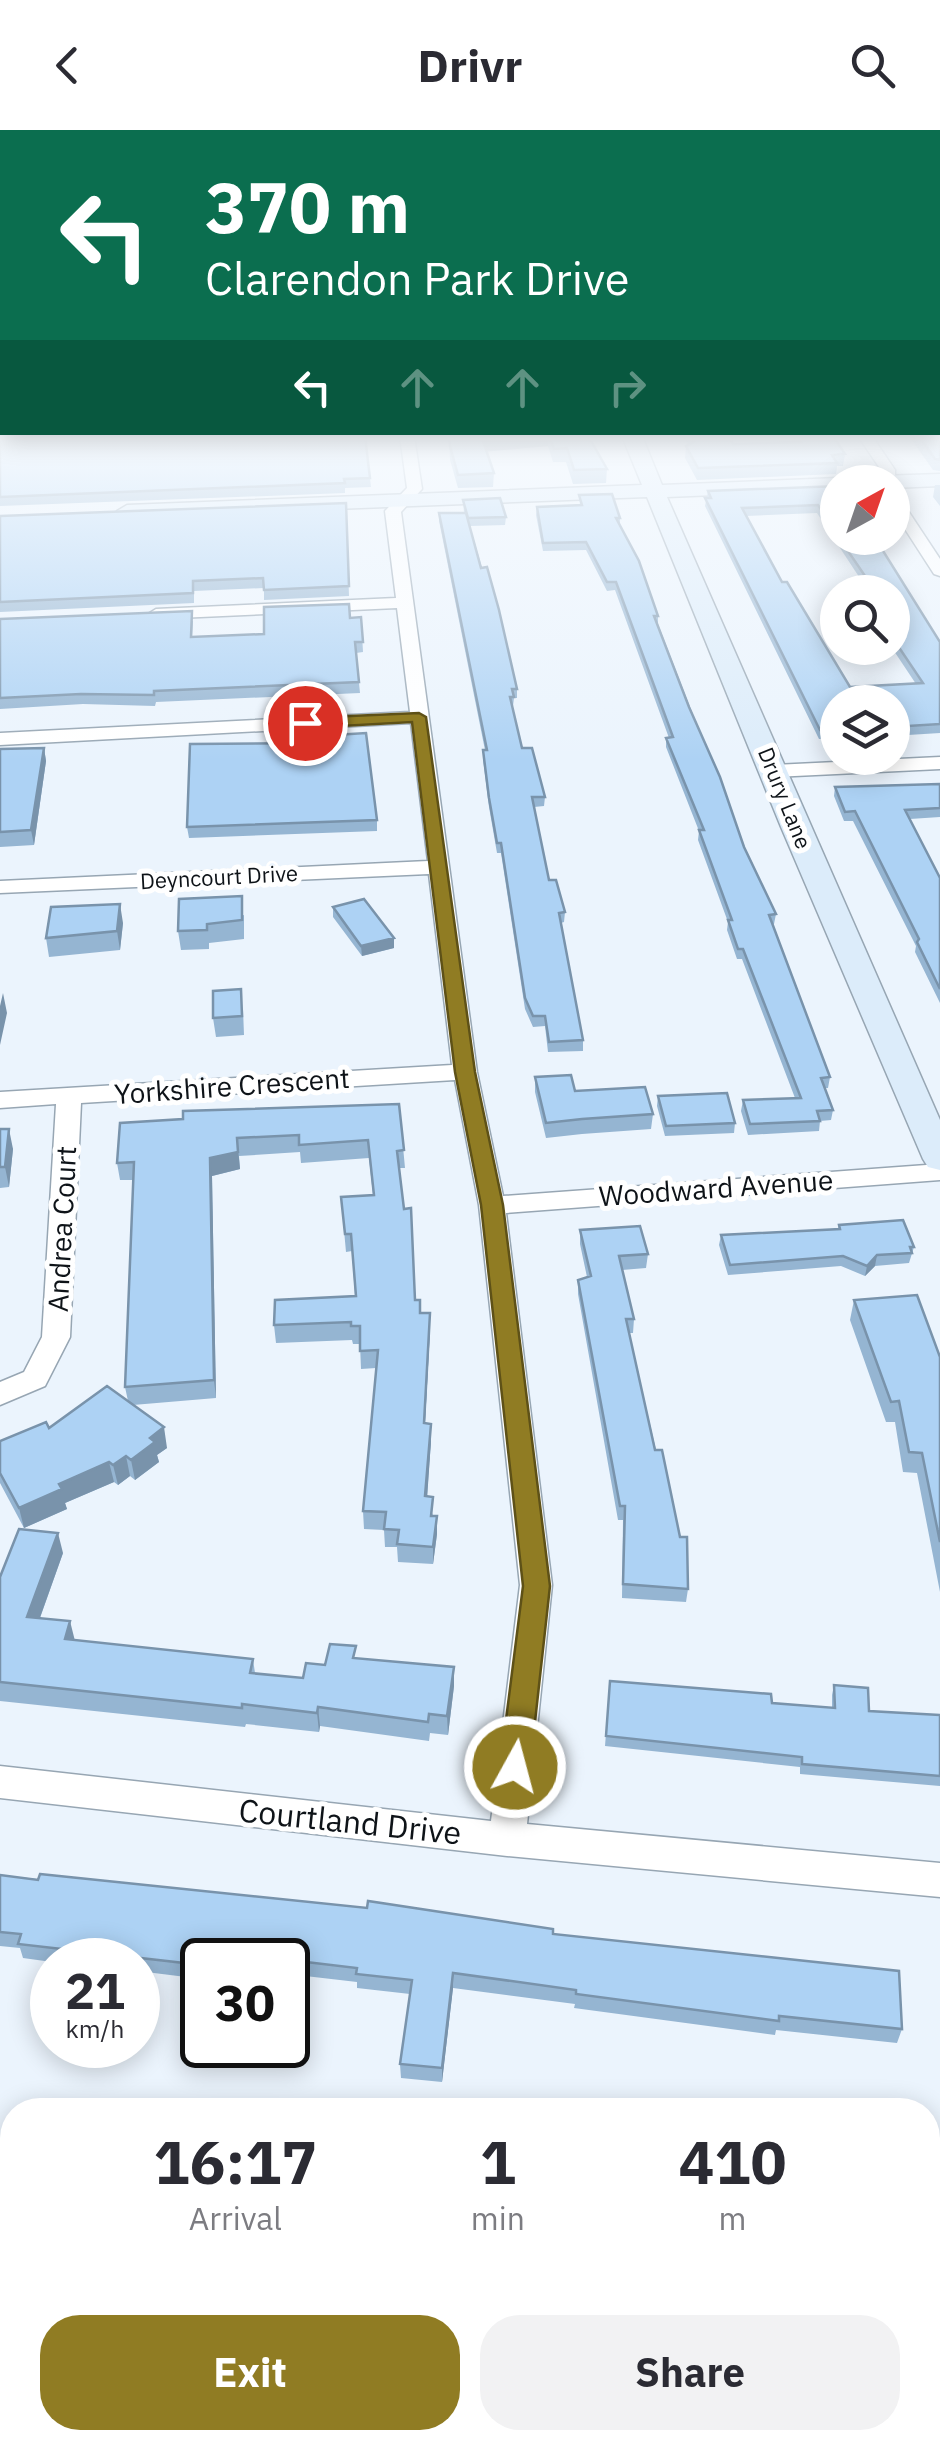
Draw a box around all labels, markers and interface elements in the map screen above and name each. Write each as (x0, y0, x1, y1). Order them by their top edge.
text: Drivr (418, 36, 522, 94)
icon: back (40, 38, 95, 93)
icon: search (845, 38, 900, 93)
text: 370 m (205, 161, 410, 252)
icon: left (40, 170, 170, 300)
text: Clarendon Park Drive (205, 249, 629, 307)
icon: left (285, 360, 340, 415)
icon: ahead (390, 360, 445, 415)
icon: ahead (495, 360, 550, 415)
icon: right (600, 360, 655, 415)
north arrow (820, 465, 910, 555)
map controls (820, 465, 910, 775)
button: search (820, 575, 910, 665)
pin (263, 681, 348, 766)
button: layers (820, 685, 910, 775)
icon: arrive (278, 696, 333, 751)
street label: Drury Lane (752, 743, 819, 853)
street label: Deyncourt Drive (139, 858, 299, 895)
street label: Yorkshire Crescent (113, 1059, 351, 1112)
street label: Andrea Court (39, 1145, 84, 1313)
street label: Woodward Avenue (598, 1161, 834, 1214)
position arrow (463, 1715, 567, 1819)
street label: Courtland Drive (237, 1788, 463, 1854)
speed limit sign: 30 (180, 1938, 310, 2068)
text: 21 (65, 1958, 125, 2023)
text: km/h (66, 2012, 124, 2045)
text: 16:17 (154, 2122, 317, 2201)
text: 1 (480, 2122, 516, 2201)
text: 410 (678, 2122, 786, 2201)
text: Arrival (189, 2197, 282, 2239)
text: min (471, 2197, 525, 2239)
text: m (719, 2197, 746, 2239)
button: Exit (40, 2315, 460, 2430)
button: Share (480, 2315, 900, 2430)

